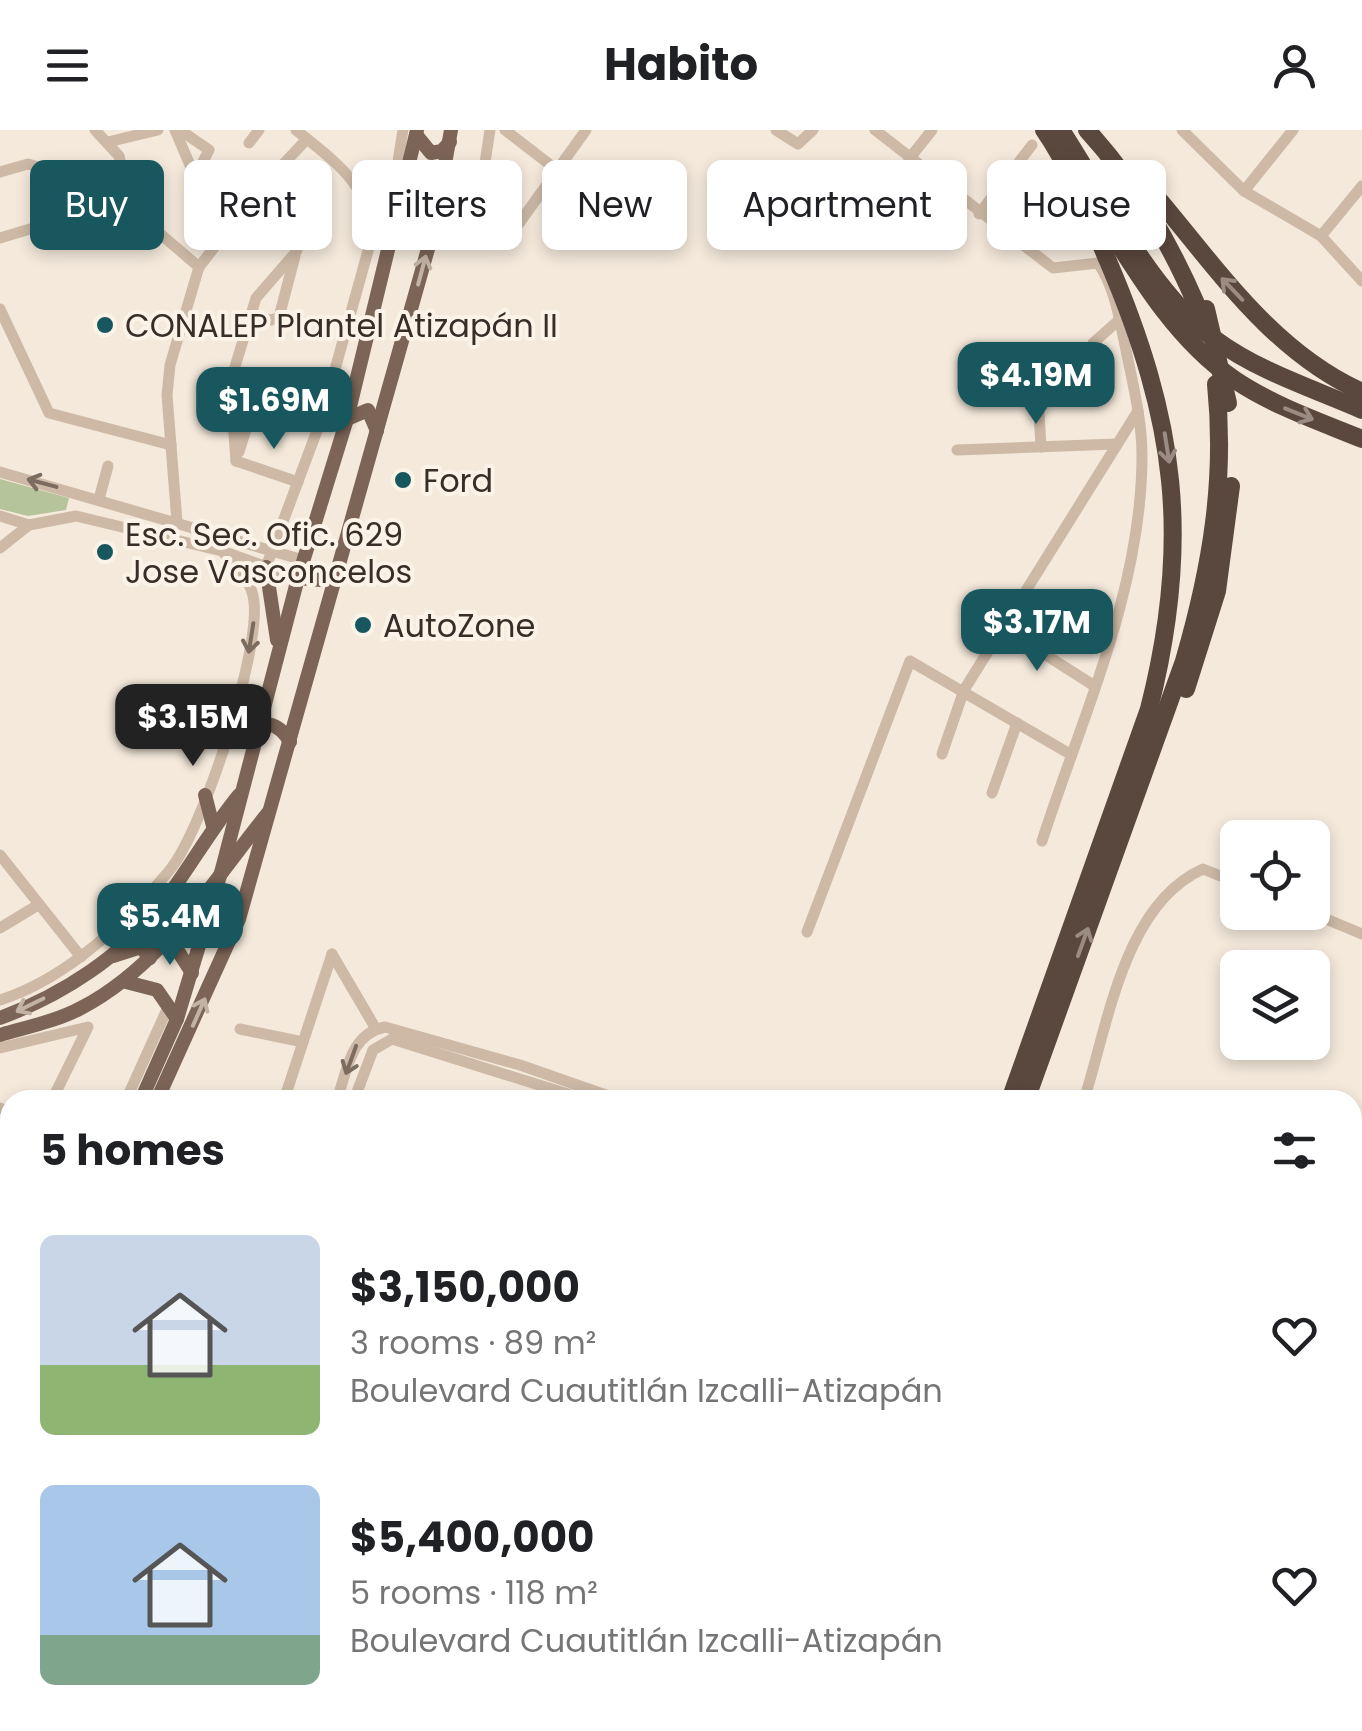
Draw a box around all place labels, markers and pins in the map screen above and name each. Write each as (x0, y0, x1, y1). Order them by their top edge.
place label: CONALEP Plantel Atizapán II (125, 303, 558, 348)
marker: CONALEP Plantel Atizapán II (94, 314, 116, 336)
pin: $4.19M (955, 342, 1117, 427)
pin: $1.69M (193, 367, 355, 452)
place label: Ford (423, 458, 493, 503)
marker: Ford (392, 469, 414, 491)
place label: Esc. Sec. Ofic. 629 Jose Vasconcelos (125, 512, 412, 594)
marker: Esc. Sec. Ofic. 629 Jose Vasconcelos (94, 541, 116, 563)
pin: $3.17M (956, 589, 1118, 674)
place label: AutoZone (383, 603, 535, 648)
marker: AutoZone (352, 614, 374, 636)
pin: $3.15M (112, 684, 274, 769)
pin: $5.4M (100, 883, 240, 968)

